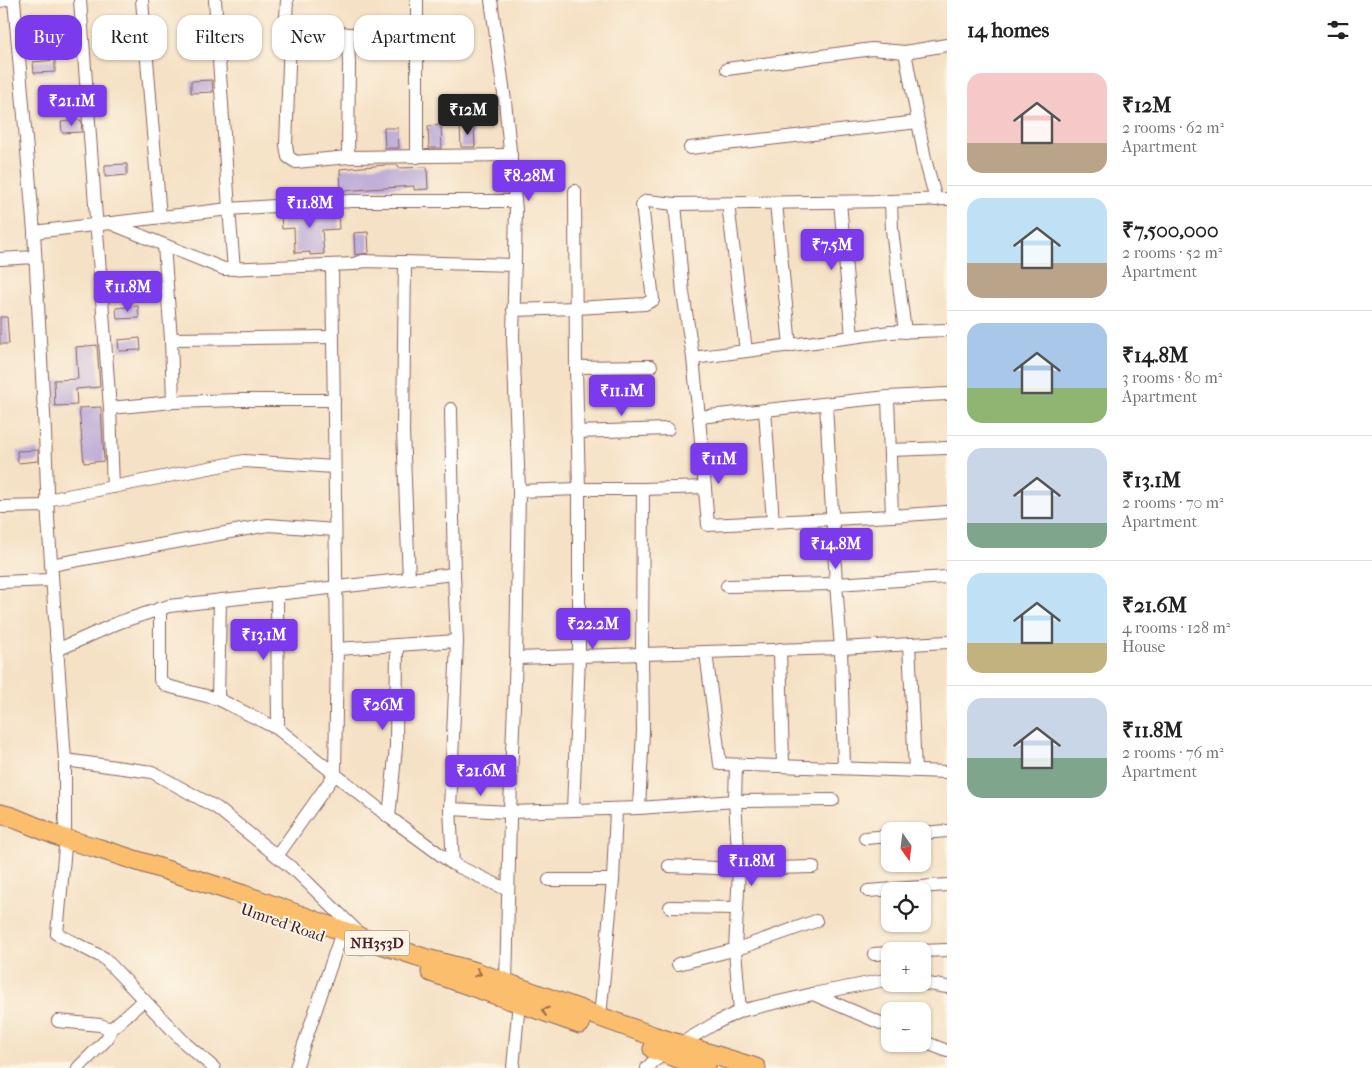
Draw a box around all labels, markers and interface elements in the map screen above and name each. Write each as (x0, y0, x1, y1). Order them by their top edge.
chip: Buy (15, 15, 82, 60)
chip: Rent (92, 15, 167, 60)
chip: Filters (177, 15, 262, 60)
chip: New (272, 15, 344, 60)
chip: Apartment (354, 15, 474, 60)
icon: filters (1324, 16, 1352, 44)
text: 14 homes (967, 18, 1049, 42)
pin: ₹21.1M (31, 84, 113, 127)
text: ₹21.1M (49, 91, 95, 110)
icon: home (1007, 93, 1067, 153)
text: ₹12M (1122, 93, 1172, 117)
pin: ₹12M (438, 94, 498, 136)
text: ₹12M (449, 100, 487, 119)
text: 2 rooms · 62 m² (1122, 118, 1224, 137)
text: Apartment (1122, 137, 1197, 156)
pin: ₹8.28M (488, 160, 570, 202)
text: ₹8.28M (503, 166, 555, 185)
pin: ₹11.8M (269, 186, 351, 229)
text: ₹11.8M (287, 193, 333, 212)
icon: home (1007, 218, 1067, 278)
text: ₹7,500,000 (1122, 218, 1219, 242)
pin: ₹7.5M (797, 228, 867, 271)
text: ₹7.5M (812, 235, 852, 254)
text: 2 rooms · 52 m² (1122, 243, 1222, 262)
text: Apartment (1122, 262, 1197, 281)
pin: ₹11.8M (87, 270, 169, 313)
text: ₹11.8M (105, 277, 151, 296)
icon: home (1007, 343, 1067, 403)
text: ₹14.8M (1122, 343, 1188, 367)
text: 3 rooms · 80 m² (1122, 368, 1222, 387)
pin: ₹11.1M (581, 374, 663, 417)
text: ₹11.1M (600, 381, 644, 400)
text: Apartment (1122, 387, 1197, 406)
pin: ₹11M (689, 442, 749, 485)
text: ₹11M (701, 449, 737, 468)
icon: home (1007, 468, 1067, 528)
text: ₹13.1M (1122, 468, 1181, 492)
text: 2 rooms · 70 m² (1122, 493, 1224, 512)
text: Apartment (1122, 512, 1197, 531)
pin: ₹14.8M (795, 528, 877, 570)
text: ₹14.8M (811, 534, 861, 553)
icon: home (1007, 593, 1067, 653)
text: ₹21.6M (1122, 593, 1187, 617)
pin: ₹22.2M (552, 608, 634, 650)
text: ₹22.2M (567, 614, 619, 633)
pin: ₹13.1M (223, 618, 305, 661)
text: 4 rooms · 128 m² (1122, 618, 1230, 637)
text: ₹13.1M (242, 625, 286, 644)
text: House (1122, 637, 1165, 656)
pin: ₹26M (353, 688, 413, 731)
text: ₹26M (363, 695, 403, 714)
icon: home (1007, 718, 1067, 778)
text: ₹11.8M (1122, 718, 1183, 742)
text: 2 rooms · 76 m² (1122, 743, 1223, 762)
pin: ₹21.6M (440, 754, 522, 797)
text: ₹21.6M (456, 761, 506, 780)
text: Apartment (1122, 762, 1197, 781)
north arrow (881, 822, 931, 872)
map controls (881, 822, 931, 1052)
pin: ₹11.8M (711, 844, 793, 887)
text: ₹11.8M (729, 851, 775, 870)
button: locate (881, 882, 931, 932)
street label: Umred Road (238, 899, 328, 946)
road number: NH353D (344, 930, 410, 956)
button: + (881, 942, 931, 992)
one-way arrow (473, 968, 481, 978)
button: − (881, 1002, 931, 1052)
one-way arrow (541, 1007, 550, 1017)

